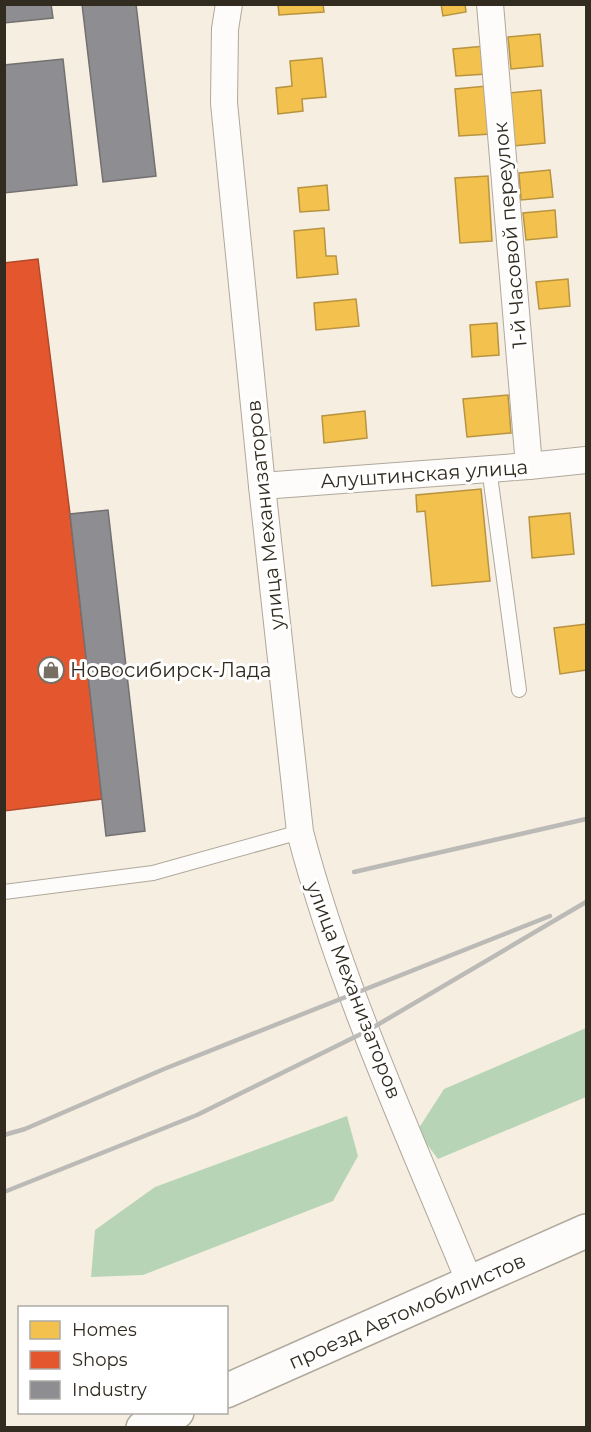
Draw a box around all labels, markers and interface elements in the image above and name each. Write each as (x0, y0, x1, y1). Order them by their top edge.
street label: 1-й Часовой переулок (488, 121, 532, 349)
street label: улица Механизаторов (241, 399, 289, 632)
street label: Алуштинская улица (319, 455, 529, 493)
shop icon: Новосибирск-Лада (36, 655, 66, 685)
place label: Новосибирск-Лада (70, 658, 271, 682)
street label: улица Механизаторов (301, 877, 407, 1102)
street label: проезд Автомобилистов (285, 1248, 529, 1374)
legend (18, 1306, 228, 1414)
text: Homes (72, 1319, 137, 1341)
text: Shops (72, 1349, 128, 1371)
text: Industry (72, 1379, 147, 1401)

